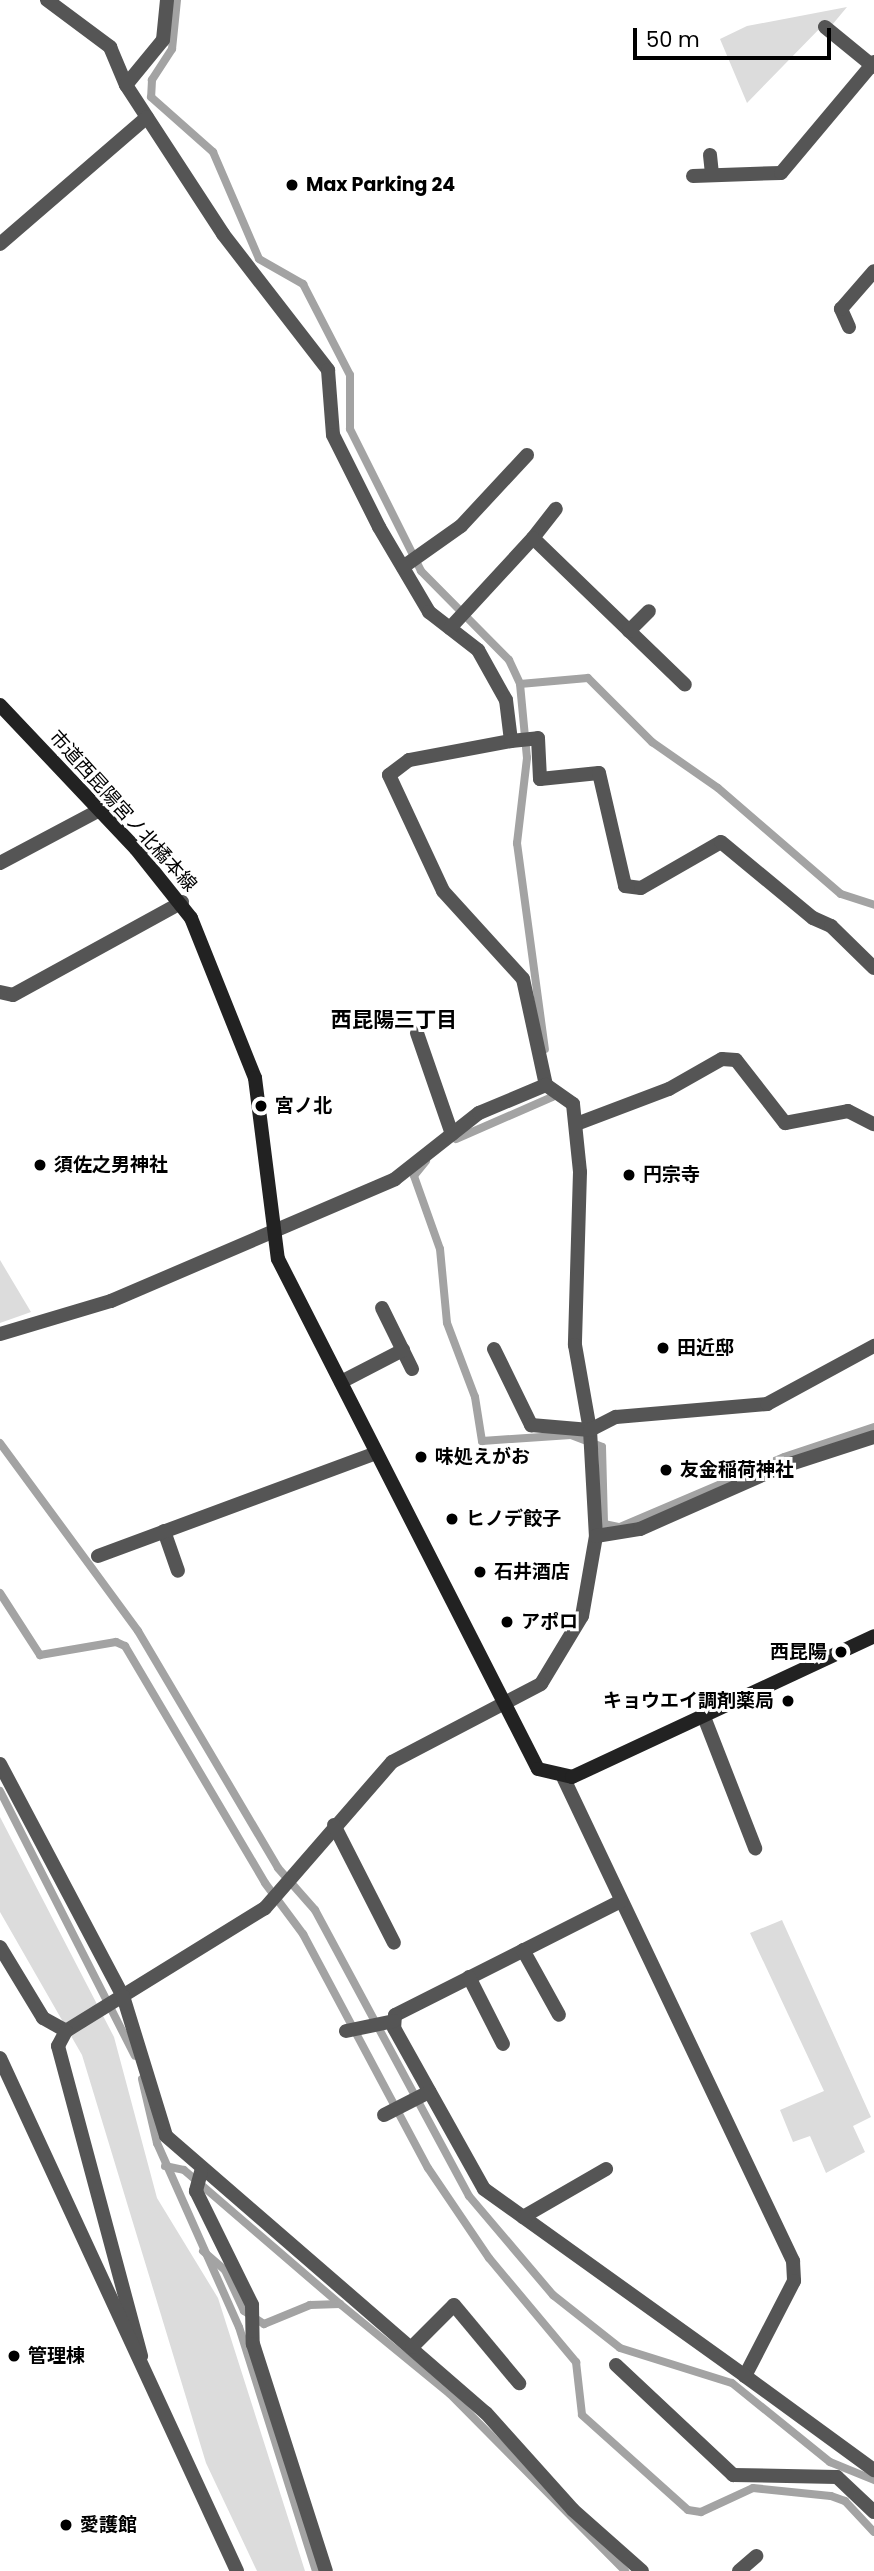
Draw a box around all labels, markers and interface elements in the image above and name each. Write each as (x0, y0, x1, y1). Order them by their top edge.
scale bar (636, 14, 834, 58)
text: 50 m (646, 25, 700, 54)
place label: Max Parking 24 (306, 174, 455, 196)
marker: Max Parking 24 (284, 177, 300, 193)
street label: 市道西昆陽宮ノ北橘本線 (45, 726, 201, 896)
district label: 西昆陽三丁目 (331, 1007, 457, 1033)
place label: 宮ノ北 (275, 1095, 332, 1117)
marker: 宮ノ北 (253, 1098, 269, 1114)
place label: 須佐之男神社 (54, 1154, 168, 1176)
marker: 須佐之男神社 (32, 1157, 48, 1173)
place label: 円宗寺 (643, 1164, 700, 1186)
marker: 円宗寺 (621, 1167, 637, 1183)
place label: 田近邸 (677, 1337, 734, 1359)
marker: 田近邸 (655, 1340, 671, 1356)
place label: 味処えがお (435, 1446, 530, 1468)
marker: 味処えがお (413, 1449, 429, 1465)
place label: 友金稲荷神社 (680, 1459, 794, 1481)
marker: 友金稲荷神社 (658, 1462, 674, 1478)
place label: ヒノデ餃子 (466, 1508, 561, 1530)
marker: ヒノデ餃子 (444, 1511, 460, 1527)
place label: 石井酒店 (494, 1561, 570, 1583)
marker: 石井酒店 (472, 1564, 488, 1580)
place label: アポロ (521, 1611, 578, 1633)
marker: アポロ (499, 1614, 515, 1630)
place label: 西昆陽 (770, 1641, 827, 1663)
marker: 西昆陽 (833, 1644, 849, 1660)
place label: キョウエイ調剤薬局 (603, 1690, 774, 1712)
marker: キョウエイ調剤薬局 (780, 1693, 796, 1709)
place label: 管理棟 (28, 2345, 85, 2367)
marker: 管理棟 (6, 2348, 22, 2364)
place label: 愛護館 (80, 2514, 137, 2536)
marker: 愛護館 (58, 2517, 74, 2533)

